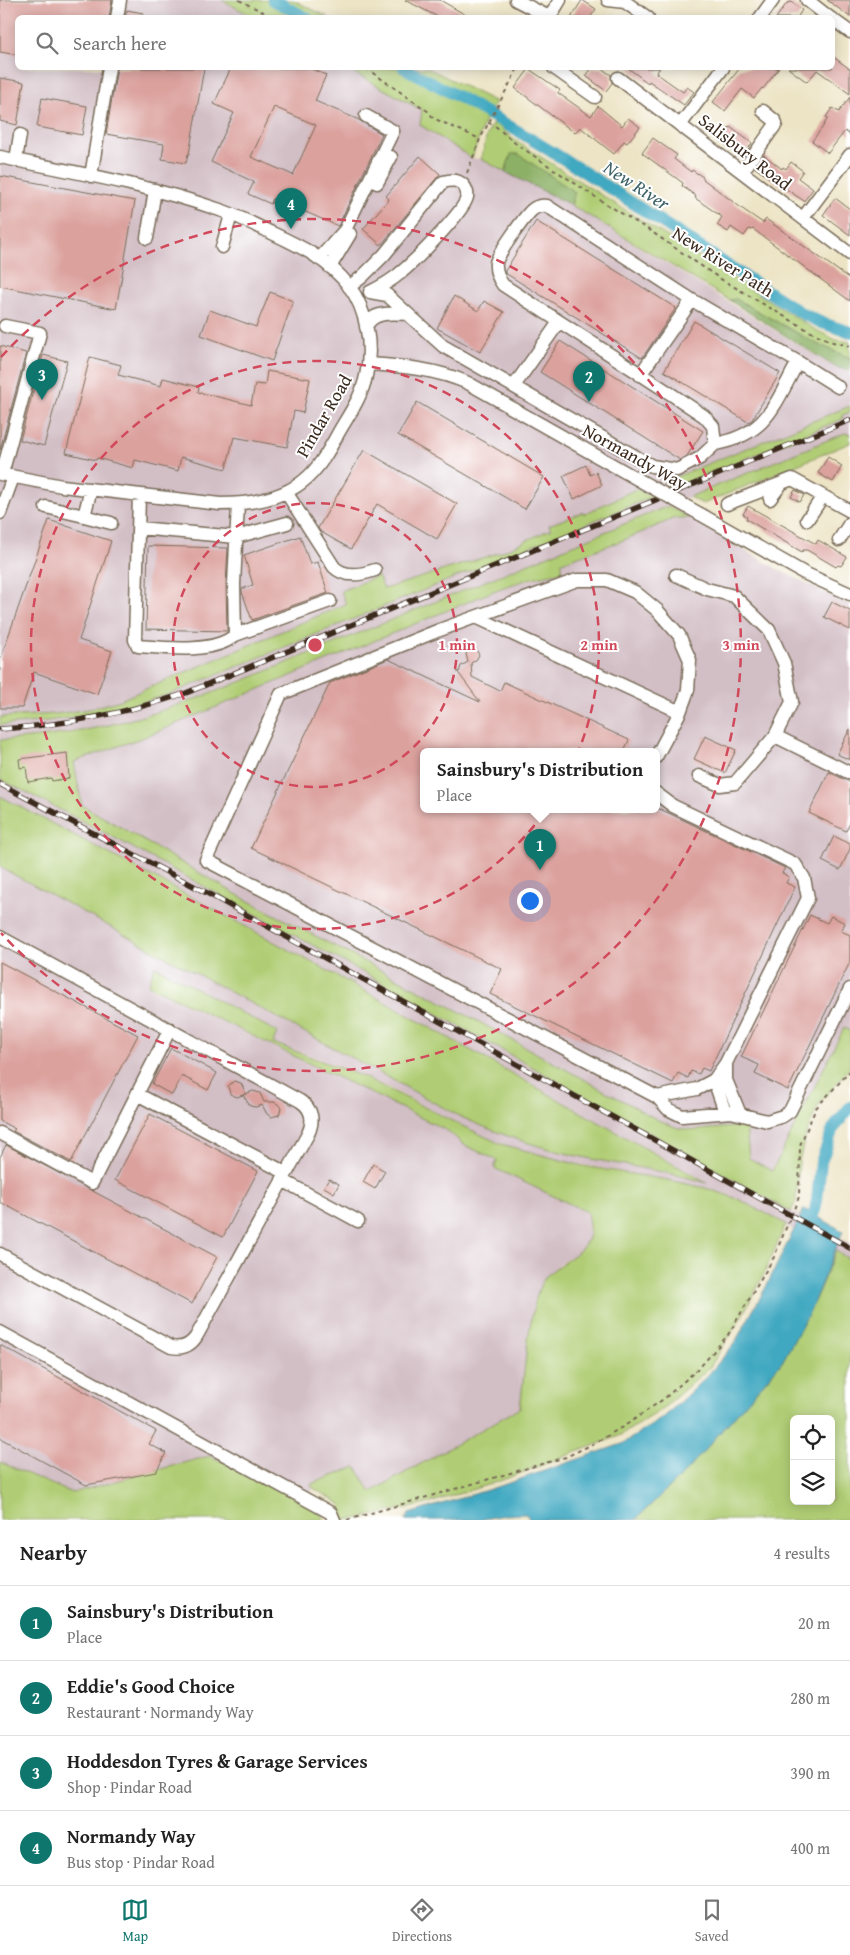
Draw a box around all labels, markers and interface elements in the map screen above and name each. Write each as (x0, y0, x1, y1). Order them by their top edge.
search box (15, 15, 835, 70)
icon: search (33, 29, 61, 57)
text: Search here (73, 29, 167, 57)
street label: Salisbury Road (693, 107, 798, 197)
water label: New River (598, 153, 676, 217)
pin: 4 (275, 188, 307, 229)
street label: New River Path (667, 220, 779, 304)
pin: 3 (26, 359, 58, 400)
pin: 2 (573, 361, 605, 402)
street label: Pindar Road (289, 369, 358, 462)
street label: Normandy Way (578, 417, 693, 497)
text: 1 min (438, 634, 476, 655)
text: 2 min (580, 634, 618, 655)
text: 3 min (722, 634, 760, 655)
centre of rings (306, 636, 324, 654)
popup (420, 748, 660, 813)
text: Sainsbury's Distribution (437, 755, 643, 783)
text: Place (437, 783, 472, 807)
pin: 1 (524, 829, 556, 870)
your location (517, 888, 543, 914)
map controls (790, 1415, 835, 1505)
button: locate (790, 1415, 835, 1460)
button: layers (790, 1460, 835, 1505)
text: Nearby (20, 1537, 87, 1568)
text: 4 results (773, 1541, 830, 1565)
text: Sainsbury's Distribution (67, 1597, 273, 1625)
text: 1 (32, 1611, 40, 1635)
text: 20 m (798, 1611, 830, 1635)
text: Place (67, 1625, 102, 1649)
text: Eddie's Good Choice (67, 1672, 235, 1700)
text: 2 (32, 1686, 40, 1710)
text: 280 m (790, 1686, 830, 1710)
text: Restaurant · Normandy Way (67, 1700, 254, 1724)
text: Hoddesdon Tyres & Garage Services (67, 1747, 368, 1775)
text: 3 (32, 1761, 40, 1785)
text: 390 m (790, 1761, 830, 1785)
text: Shop · Pindar Road (67, 1775, 192, 1799)
text: Normandy Way (67, 1822, 196, 1850)
text: 4 (32, 1836, 40, 1860)
text: 400 m (790, 1836, 830, 1860)
text: Bus stop · Pindar Road (67, 1850, 215, 1874)
tab: Map (121, 1896, 149, 1946)
tab: Directions (392, 1896, 452, 1946)
tab: Saved (695, 1896, 729, 1946)

